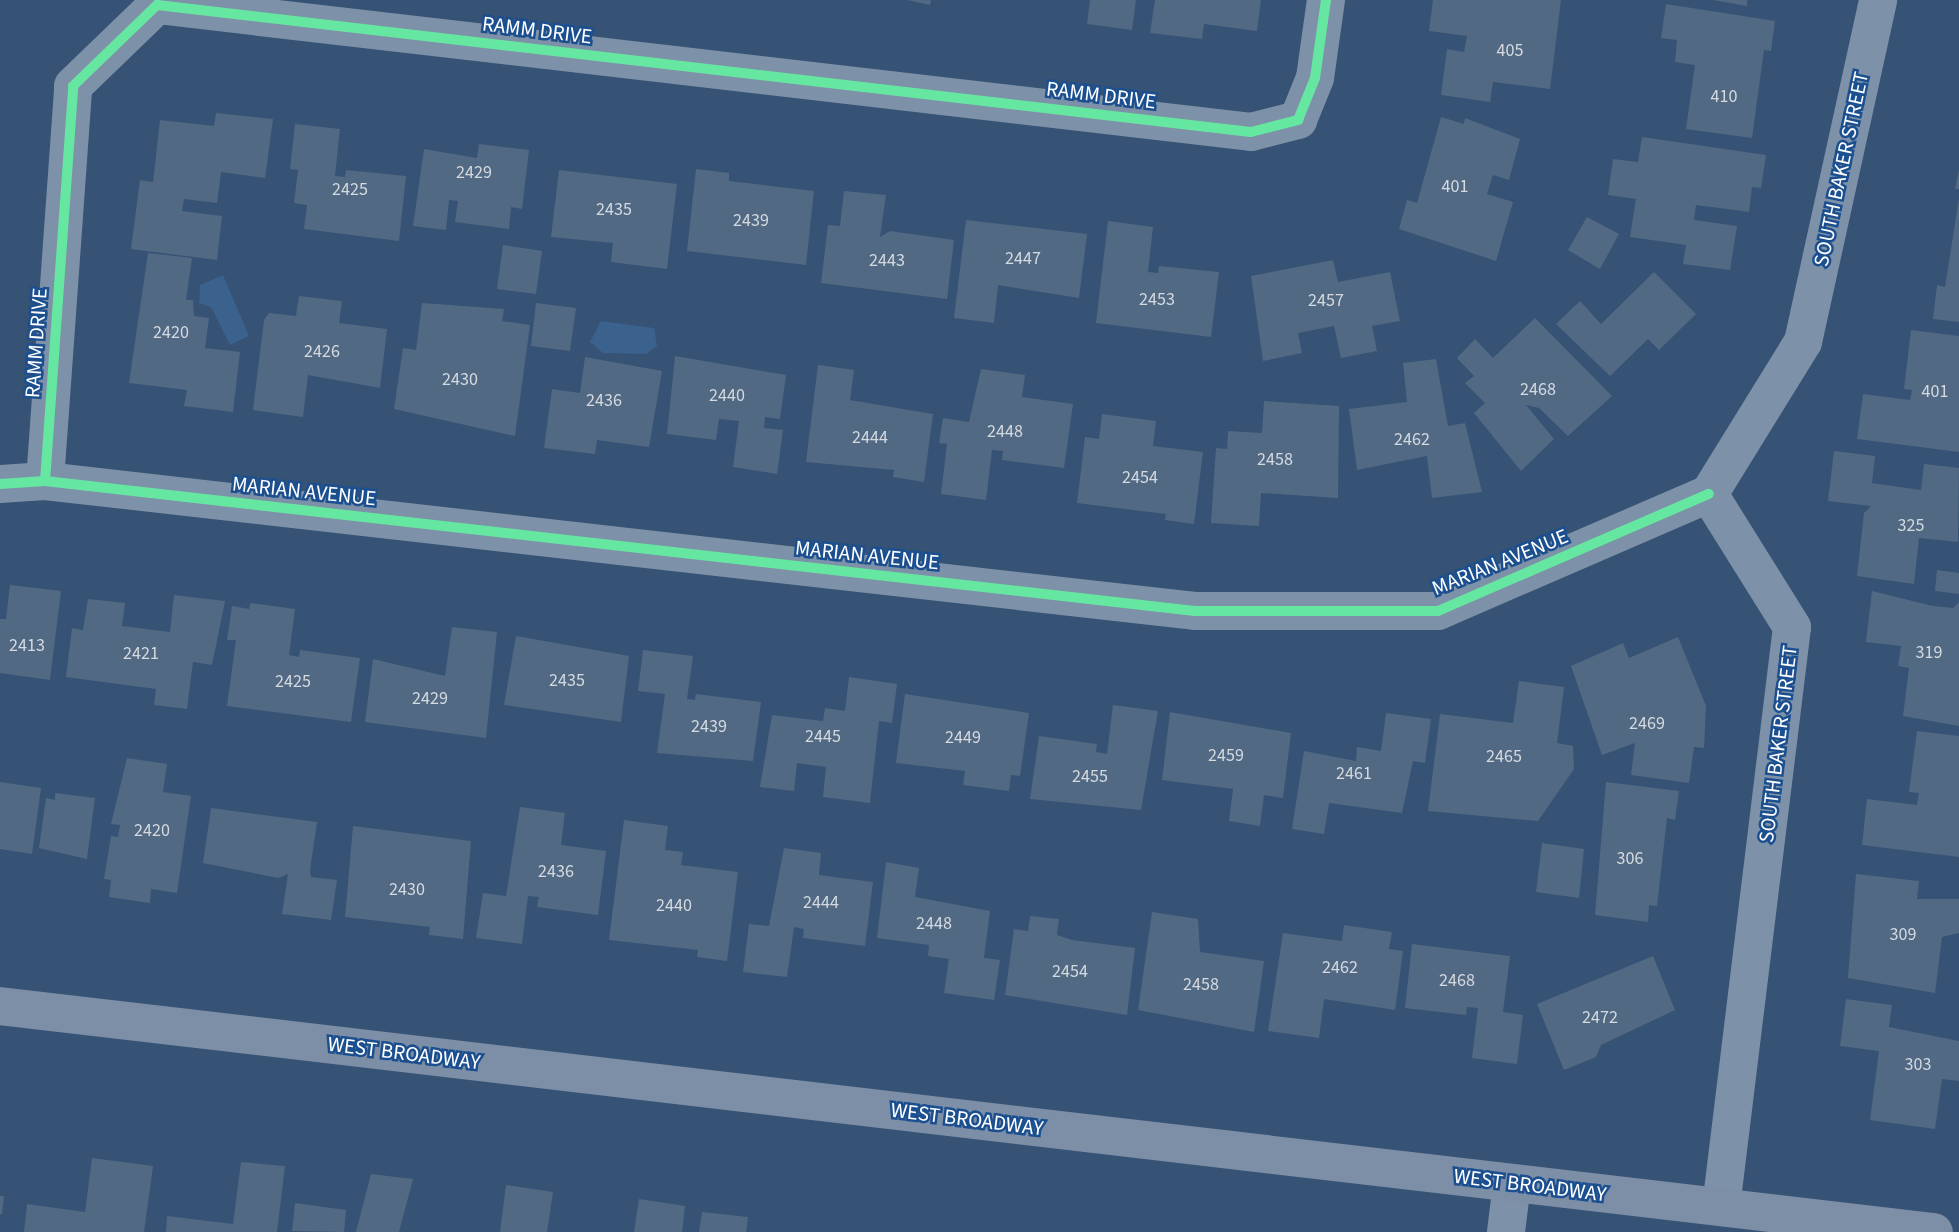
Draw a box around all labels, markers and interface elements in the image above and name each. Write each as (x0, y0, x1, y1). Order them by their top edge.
street label: RAMM DRIVE (481, 11, 593, 49)
house number: 405 (1497, 40, 1523, 62)
street label: SOUTH BAKER STREET (1808, 69, 1874, 269)
street label: RAMM DRIVE (1045, 76, 1157, 114)
house number: 410 (1711, 86, 1737, 108)
house number: 2429 (456, 162, 492, 184)
house number: 401 (1442, 176, 1468, 198)
house number: 2425 (332, 179, 368, 201)
house number: 2435 (596, 199, 632, 221)
house number: 2439 (733, 210, 769, 232)
house number: 2447 (1005, 248, 1041, 270)
house number: 2443 (869, 250, 905, 272)
street label: RAMM DRIVE (20, 287, 52, 399)
house number: 2453 (1139, 289, 1175, 311)
house number: 2457 (1308, 290, 1344, 312)
house number: 2420 (153, 322, 189, 344)
house number: 2426 (304, 341, 340, 363)
house number: 2430 (442, 369, 478, 391)
house number: 2468 (1520, 379, 1556, 401)
house number: 401 (1922, 381, 1948, 403)
house number: 2440 (709, 385, 745, 407)
house number: 2436 (586, 390, 622, 412)
house number: 2448 (987, 421, 1023, 443)
house number: 2444 (852, 427, 888, 449)
house number: 2462 (1394, 429, 1430, 451)
house number: 2458 (1257, 449, 1293, 471)
house number: 2454 (1122, 467, 1158, 489)
street label: MARIAN AVENUE (231, 471, 377, 511)
house number: 325 (1898, 515, 1924, 537)
street label: MARIAN AVENUE (1428, 523, 1572, 601)
street label: MARIAN AVENUE (794, 535, 940, 575)
house number: 2413 (9, 635, 45, 657)
house number: 319 (1916, 642, 1942, 664)
house number: 2421 (123, 643, 159, 665)
street label: SOUTH BAKER STREET (1753, 644, 1803, 844)
house number: 2435 (549, 670, 585, 692)
house number: 2425 (275, 671, 311, 693)
house number: 2429 (412, 688, 448, 710)
house number: 2469 (1629, 713, 1665, 735)
house number: 2439 (691, 716, 727, 738)
house number: 2445 (805, 726, 841, 748)
house number: 2449 (945, 727, 981, 749)
house number: 2459 (1208, 745, 1244, 767)
house number: 2465 (1486, 746, 1522, 768)
house number: 2461 (1336, 763, 1372, 785)
house number: 2455 (1072, 766, 1108, 788)
house number: 2420 (134, 820, 170, 842)
house number: 306 (1617, 848, 1643, 870)
house number: 2436 (538, 861, 574, 883)
house number: 2430 (389, 879, 425, 901)
house number: 2444 (803, 892, 839, 914)
house number: 2440 (656, 895, 692, 917)
house number: 2448 (916, 913, 952, 935)
house number: 309 (1890, 924, 1916, 946)
house number: 2462 (1322, 957, 1358, 979)
house number: 2454 (1052, 961, 1088, 983)
house number: 2468 (1439, 970, 1475, 992)
house number: 2458 (1183, 974, 1219, 996)
house number: 2472 (1582, 1007, 1618, 1029)
street label: WEST BROADWAY (326, 1031, 482, 1075)
house number: 303 (1905, 1054, 1931, 1076)
street label: WEST BROADWAY (889, 1097, 1045, 1141)
street label: WEST BROADWAY (1452, 1163, 1608, 1207)

